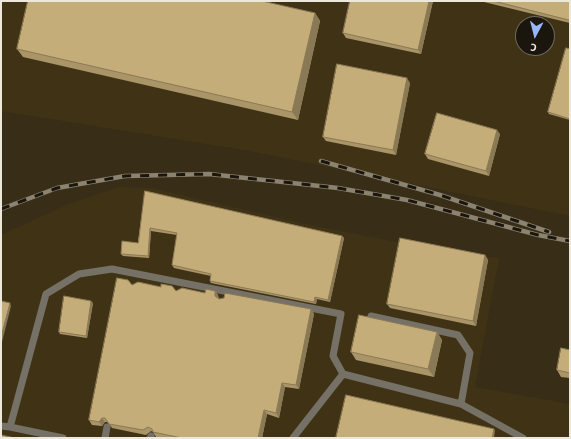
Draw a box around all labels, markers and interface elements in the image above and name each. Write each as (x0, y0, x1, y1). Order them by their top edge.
north arrow (515, 16, 555, 56)
text: С (530, 42, 537, 53)

